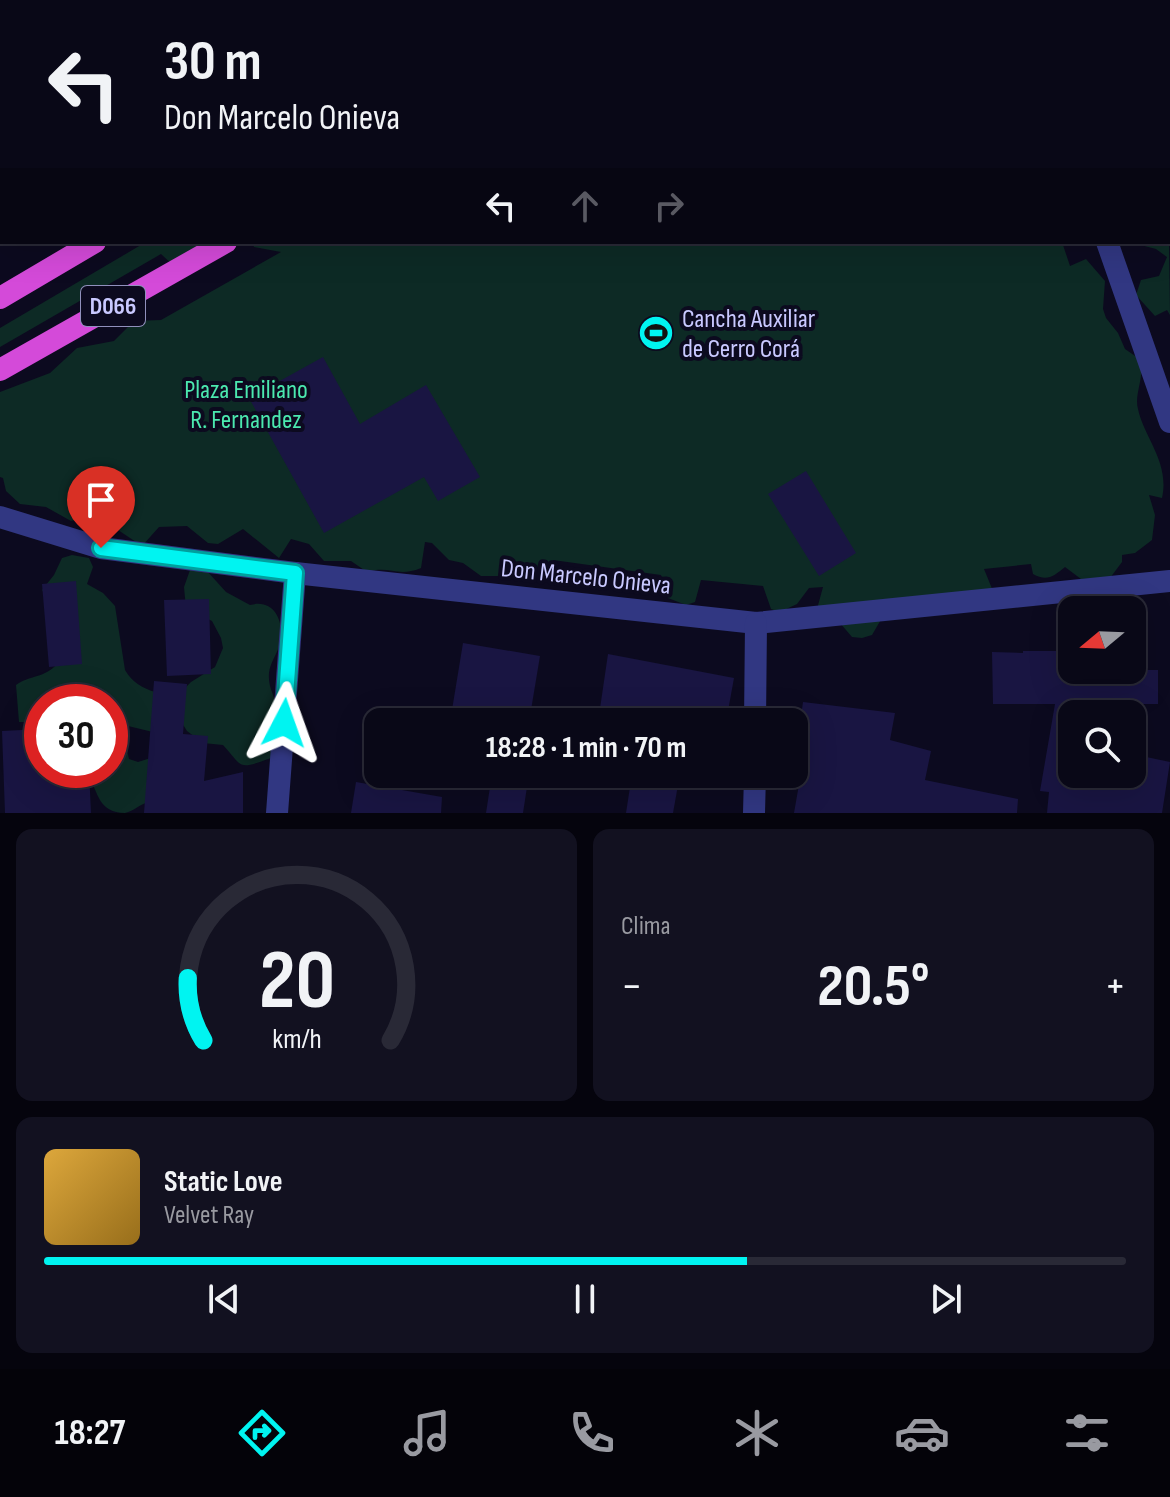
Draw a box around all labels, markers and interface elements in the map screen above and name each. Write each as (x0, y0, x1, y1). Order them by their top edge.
text: 30 m (164, 29, 262, 96)
icon: left (32, 32, 136, 136)
text: Don Marcelo Onieva (164, 97, 400, 140)
icon: left (479, 184, 523, 228)
icon: ahead (563, 184, 607, 228)
icon: right (647, 184, 691, 228)
road number: D066 (81, 286, 145, 326)
place label: Cancha Auxiliar de Cerro Corá (682, 304, 816, 365)
sports icon: Cancha Auxiliar de Cerro Corá (637, 314, 675, 352)
park label: Plaza Emiliano R. Fernandez (184, 375, 308, 436)
pin (67, 466, 135, 548)
icon: arrive (79, 478, 123, 522)
street label: Don Marcelo Onieva (499, 553, 672, 602)
north arrow (1058, 596, 1146, 684)
map controls (1058, 596, 1146, 788)
position arrow (242, 681, 326, 765)
speed limit sign: 30 (24, 684, 128, 788)
button: search (1058, 700, 1146, 788)
text: 18:28 · 1 min · 70 m (486, 730, 686, 766)
text: Clima (621, 911, 671, 942)
text: 20 (258, 932, 335, 1032)
text: 20.5° (817, 951, 930, 1023)
text: − (621, 960, 643, 1013)
text: + (1104, 960, 1126, 1013)
text: km/h (272, 1022, 321, 1057)
text: Static Love (164, 1164, 283, 1200)
text: Velvet Ray (164, 1200, 254, 1231)
icon: previous (202, 1277, 246, 1321)
icon: pause (563, 1277, 607, 1321)
icon: next (924, 1277, 968, 1321)
icon: directions (234, 1405, 290, 1461)
icon: music (399, 1405, 455, 1461)
icon: phone (564, 1405, 620, 1461)
icon: climate (729, 1405, 785, 1461)
icon: car (894, 1405, 950, 1461)
icon: filters (1059, 1405, 1115, 1461)
text: 18:27 (55, 1412, 125, 1455)

